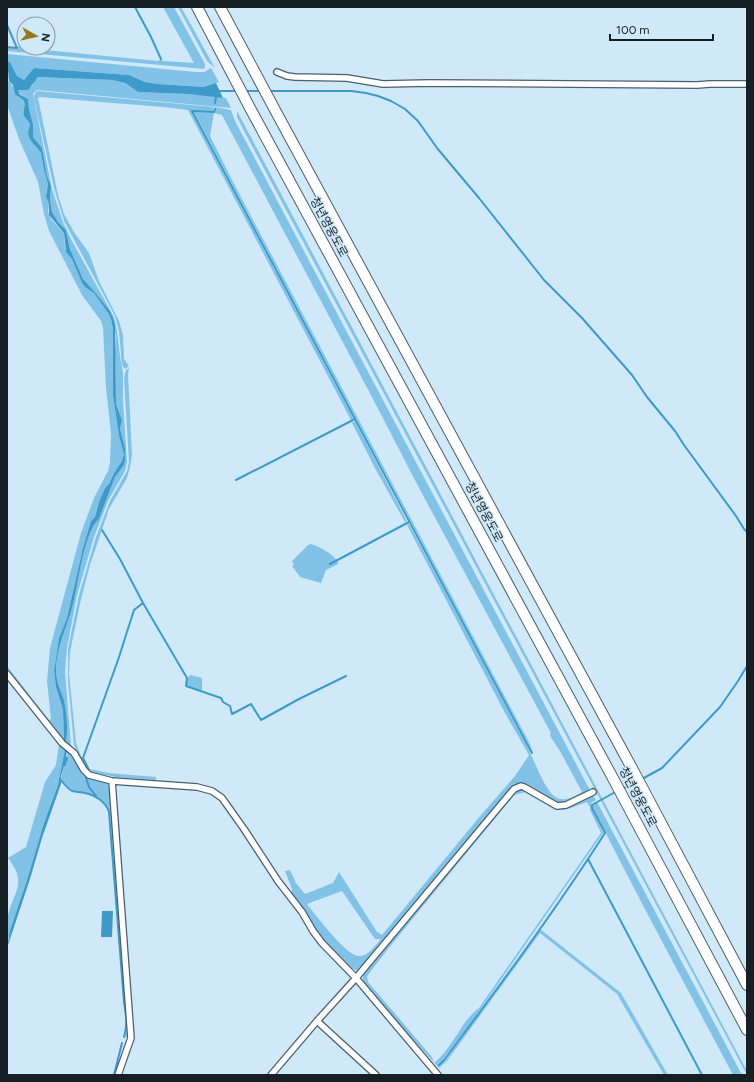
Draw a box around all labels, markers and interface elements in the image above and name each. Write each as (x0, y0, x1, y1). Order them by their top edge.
north arrow (16, 16, 56, 56)
scale bar (610, 16, 713, 42)
text: 100 m (616, 23, 650, 37)
text: N (38, 32, 52, 42)
street label: 청년영웅도로 (307, 194, 351, 260)
street label: 청년영웅도로 (462, 479, 506, 545)
street label: 청년영웅도로 (616, 764, 660, 830)

